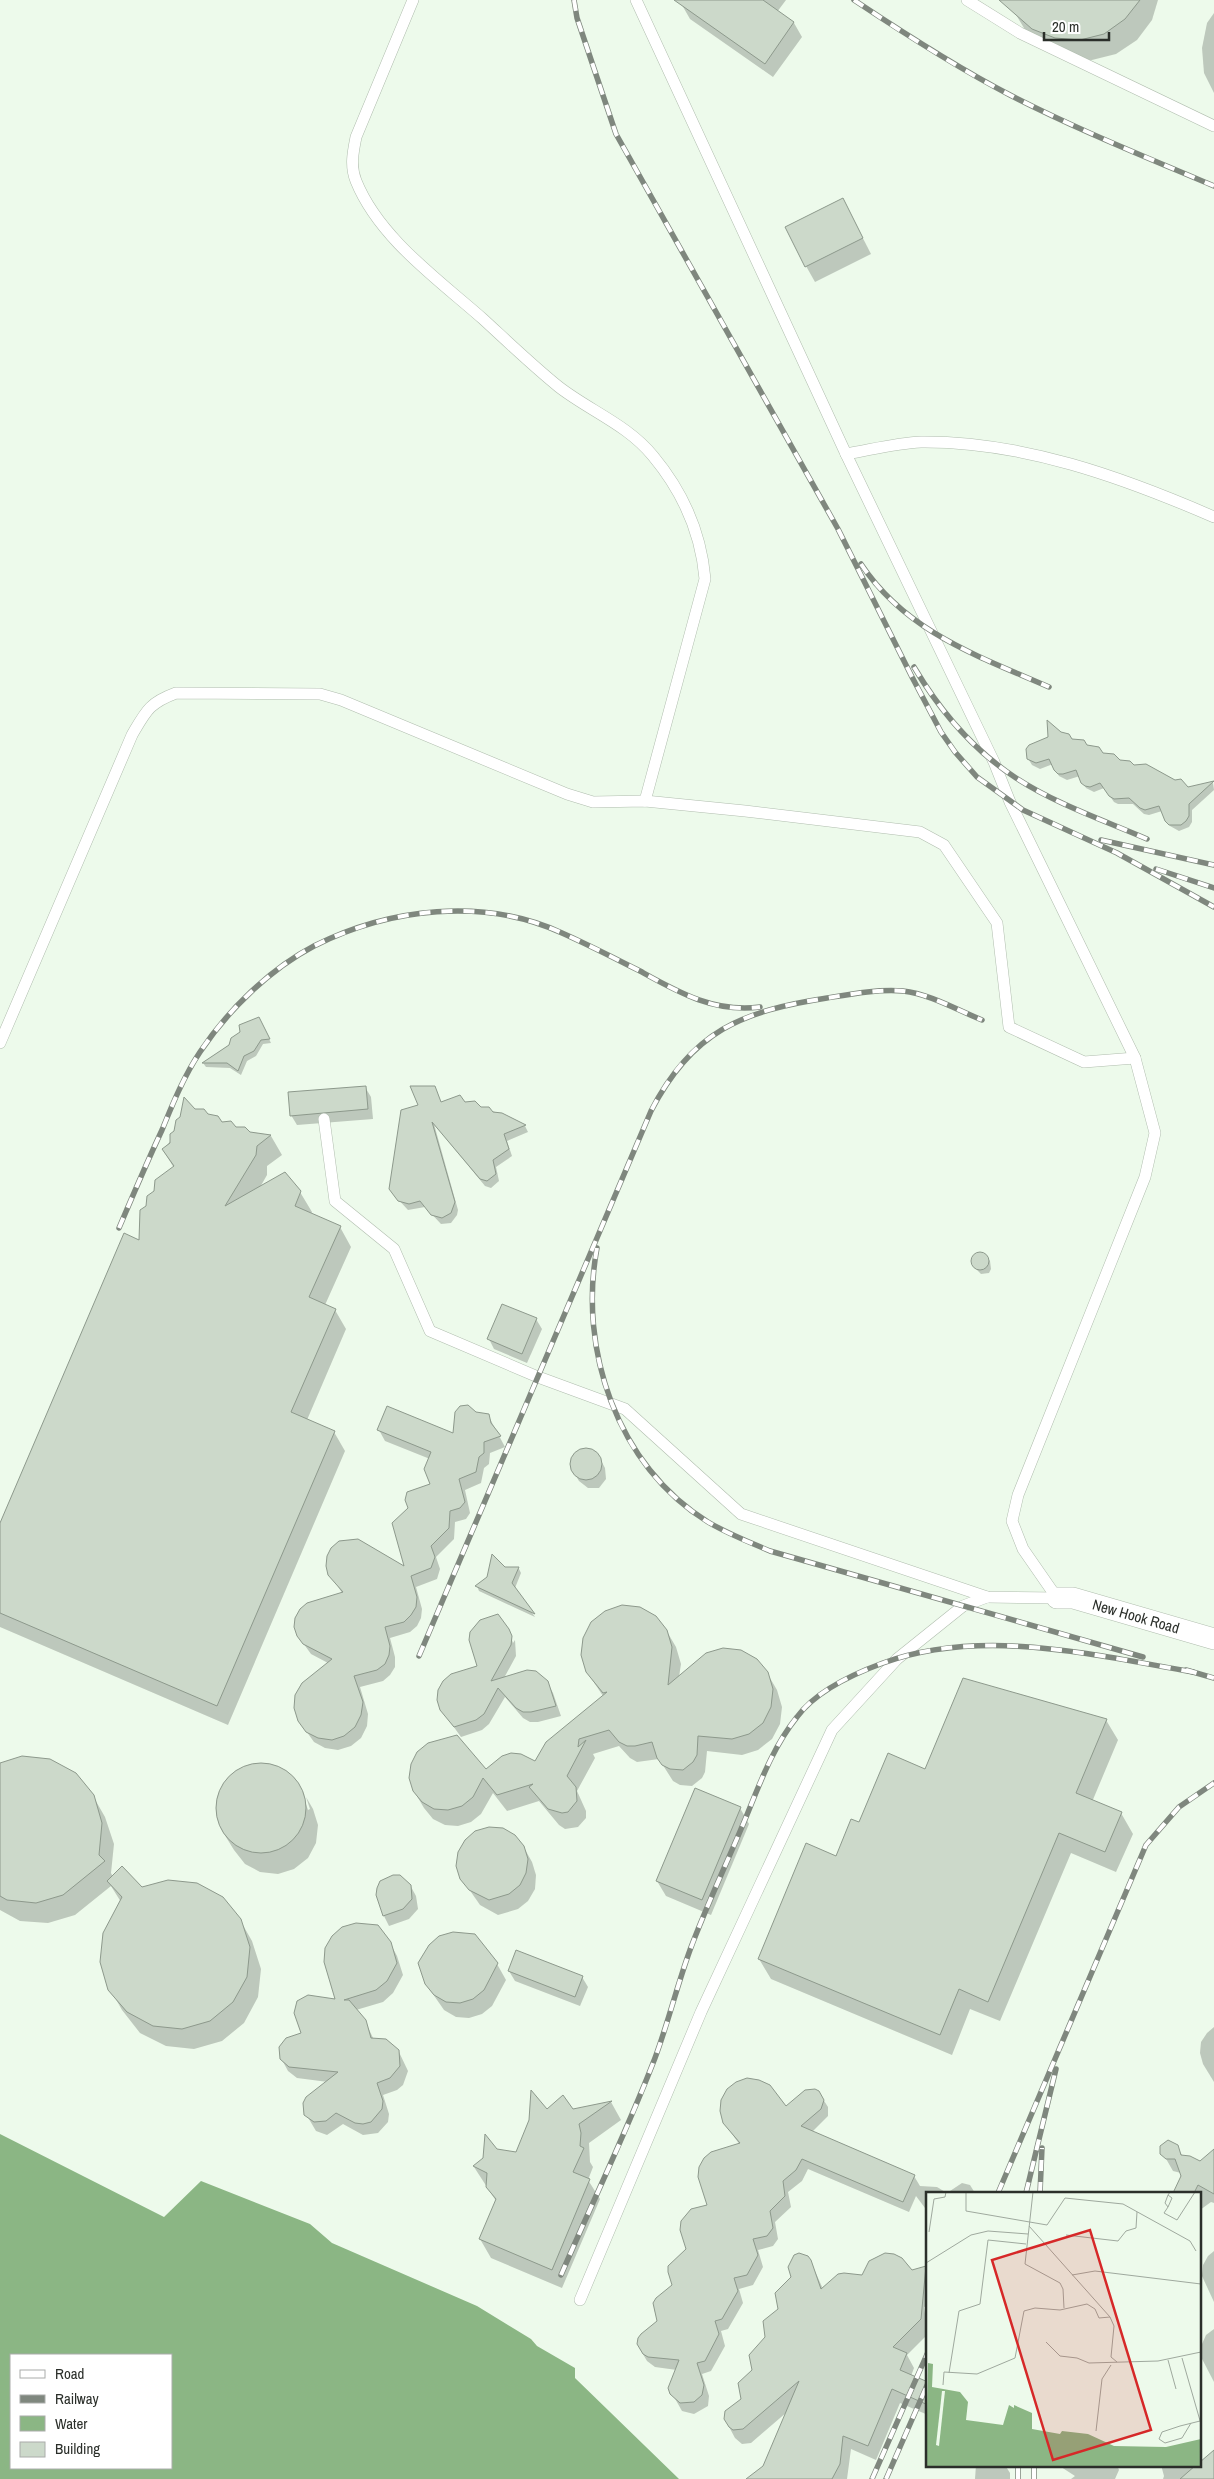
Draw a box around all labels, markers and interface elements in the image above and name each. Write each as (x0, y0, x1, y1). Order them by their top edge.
scale bar (1044, 10, 1109, 42)
text: 20 m (1052, 16, 1079, 37)
street label: New Hook Road (1090, 1594, 1182, 1638)
inset map (926, 2192, 1202, 2466)
legend (10, 2354, 172, 2469)
text: Road (55, 2363, 84, 2384)
text: Railway (55, 2388, 100, 2409)
text: Water (55, 2413, 87, 2434)
text: Building (55, 2438, 100, 2459)

